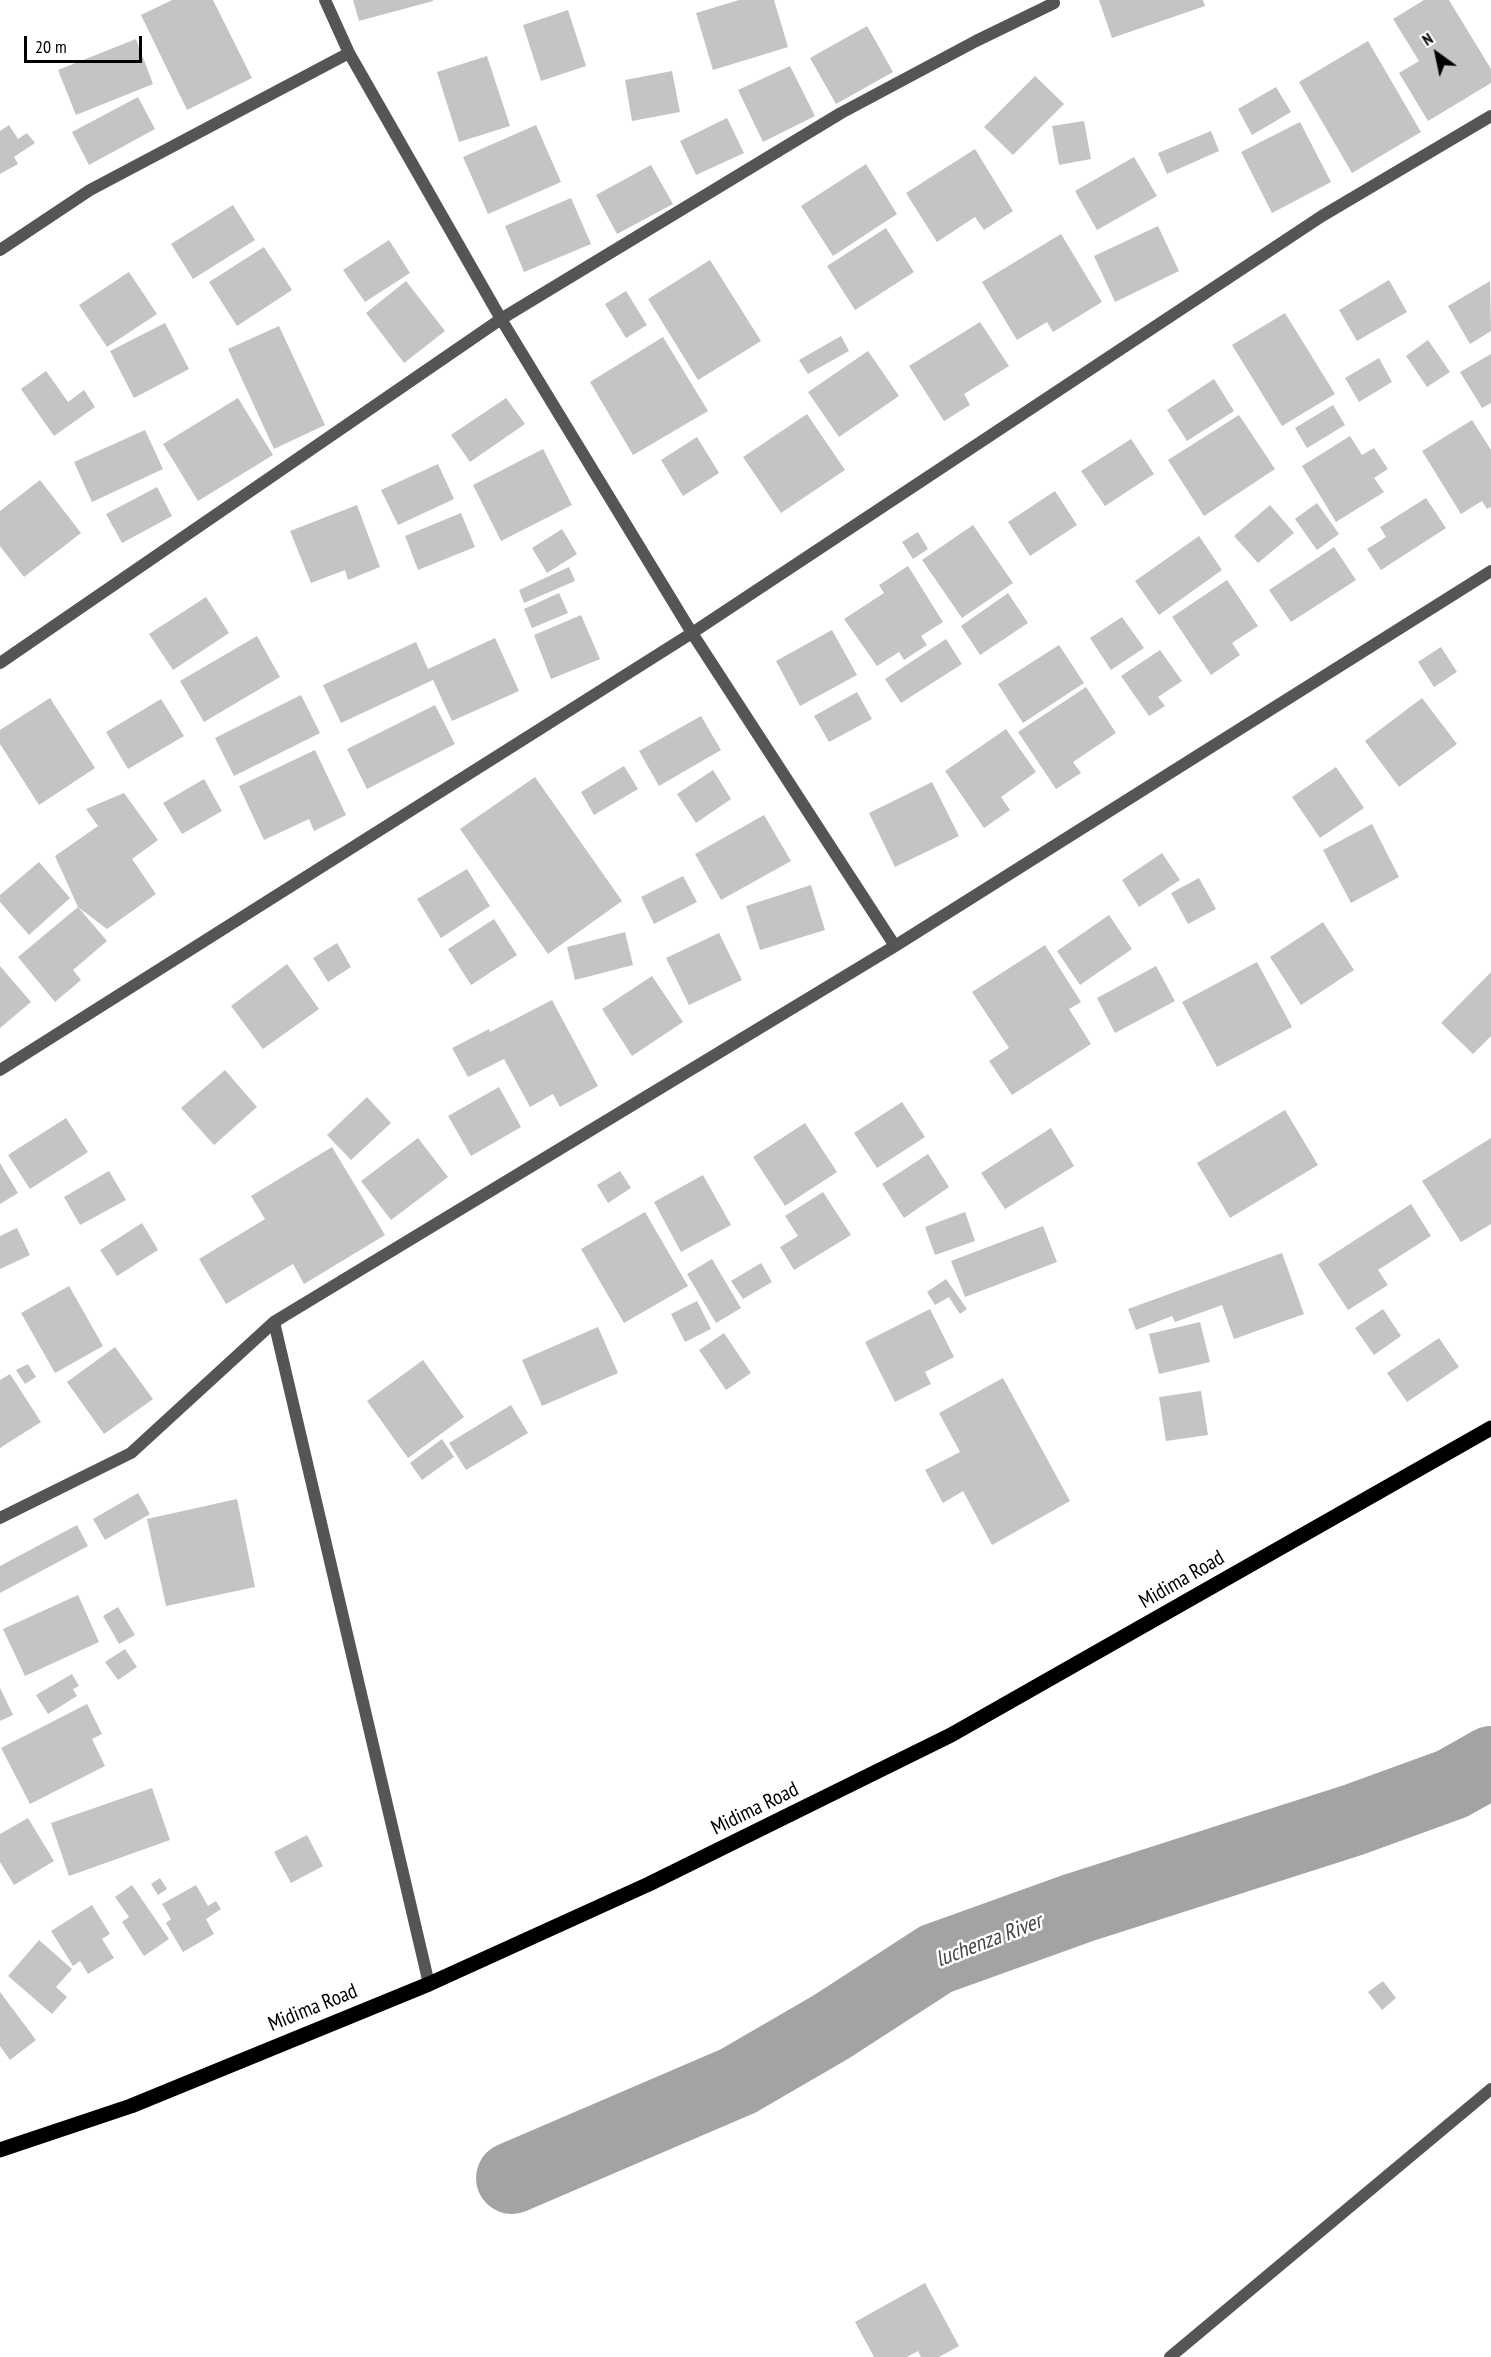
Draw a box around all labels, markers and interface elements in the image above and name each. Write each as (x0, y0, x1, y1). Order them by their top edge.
scale bar (27, 24, 146, 62)
north arrow (1407, 24, 1467, 84)
text: N (1418, 28, 1436, 50)
text: 20 m (35, 35, 67, 58)
street label: Midima Road (1135, 1546, 1229, 1614)
street label: Midima Road (707, 1777, 803, 1841)
water label: luchenza River (932, 1909, 1046, 1973)
street label: Midima Road (265, 1979, 361, 2037)

